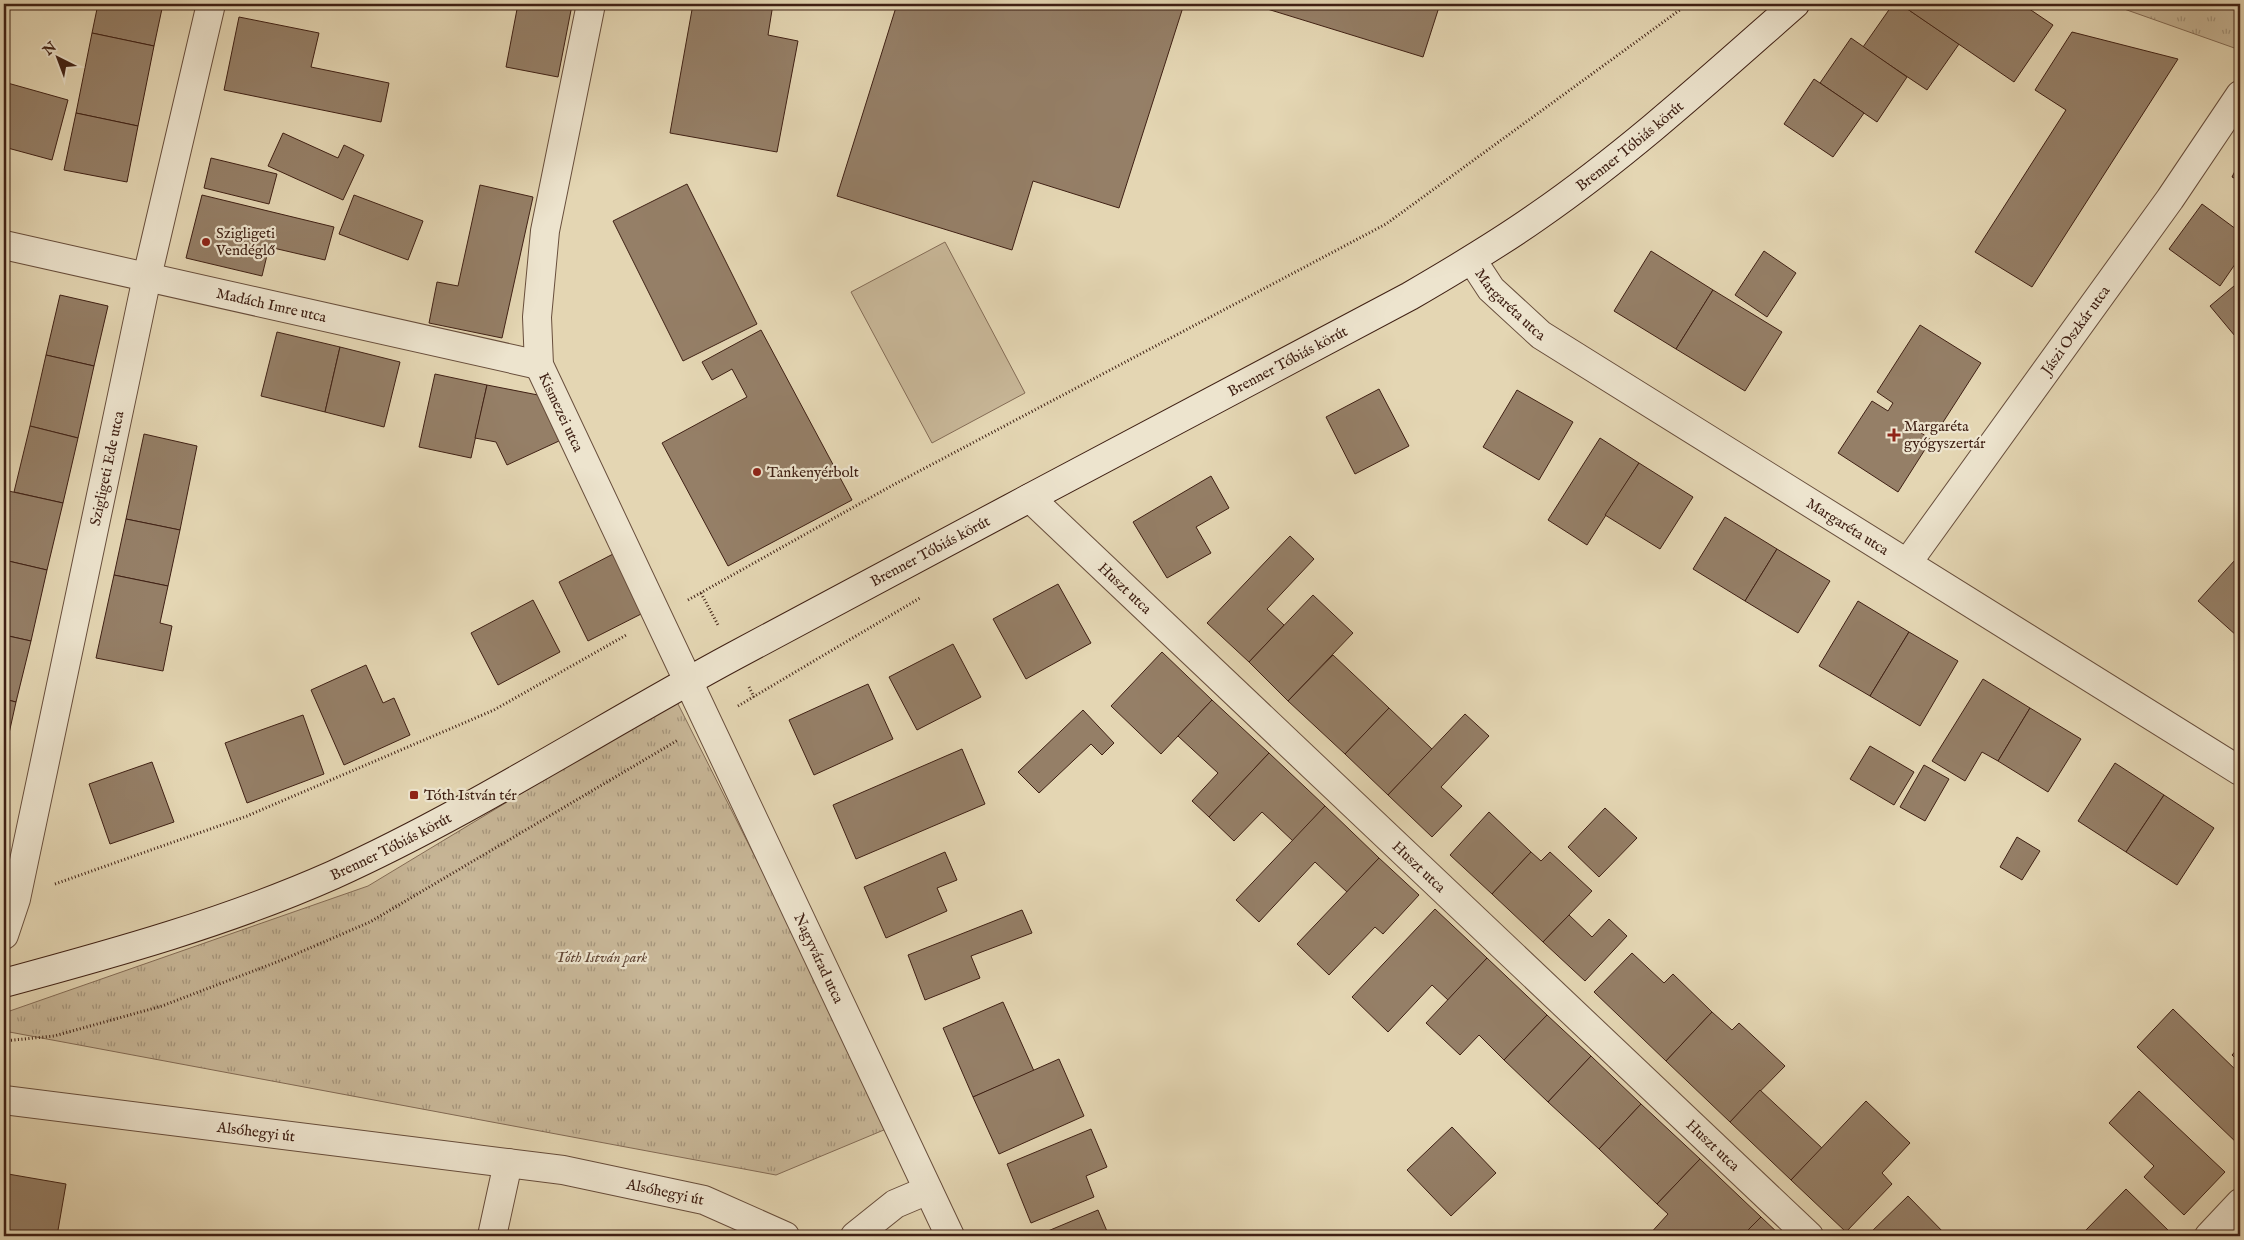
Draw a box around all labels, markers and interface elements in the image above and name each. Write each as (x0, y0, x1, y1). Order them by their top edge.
north arrow (32, 32, 82, 82)
text: N (39, 38, 60, 60)
street label: Brenner Tóbiás körút (1572, 97, 1688, 195)
place label: Szigligeti Vendéglő (215, 224, 275, 260)
marker: Szigligeti Vendéglő (200, 236, 212, 248)
street label: Margaréta utca (1470, 265, 1549, 346)
street label: Jászi Oszkár utca (2036, 282, 2115, 380)
street label: Madách Imre utca (214, 284, 329, 327)
street label: Brenner Tóbiás körút (1224, 322, 1351, 401)
street label: Kismezei utca (534, 369, 588, 455)
street label: Szigligeti Ede utca (86, 409, 129, 528)
place label: Margaréta gyógyszertár (1904, 417, 1986, 453)
marker: Margaréta gyógyszertár (1888, 429, 1900, 441)
place label: Tankenyérbolt (767, 463, 859, 482)
marker: Tankenyérbolt (751, 466, 763, 478)
street label: Margaréta utca (1802, 494, 1893, 560)
street label: Brenner Tóbiás körút (867, 512, 993, 591)
street label: Huszt utca (1094, 559, 1156, 619)
place label: Tóth István tér (424, 786, 517, 805)
marker: Tóth István tér (408, 789, 420, 801)
street label: Brenner Tóbiás körút (327, 809, 455, 885)
street label: Huszt utca (1388, 837, 1450, 897)
street label: Nagyvárad utca (789, 910, 848, 1007)
park label: Tóth István park (555, 948, 647, 967)
street label: Huszt utca (1682, 1116, 1744, 1176)
street label: Alsóhegyi út (215, 1118, 296, 1146)
street label: Alsóhegyi út (624, 1175, 706, 1210)

